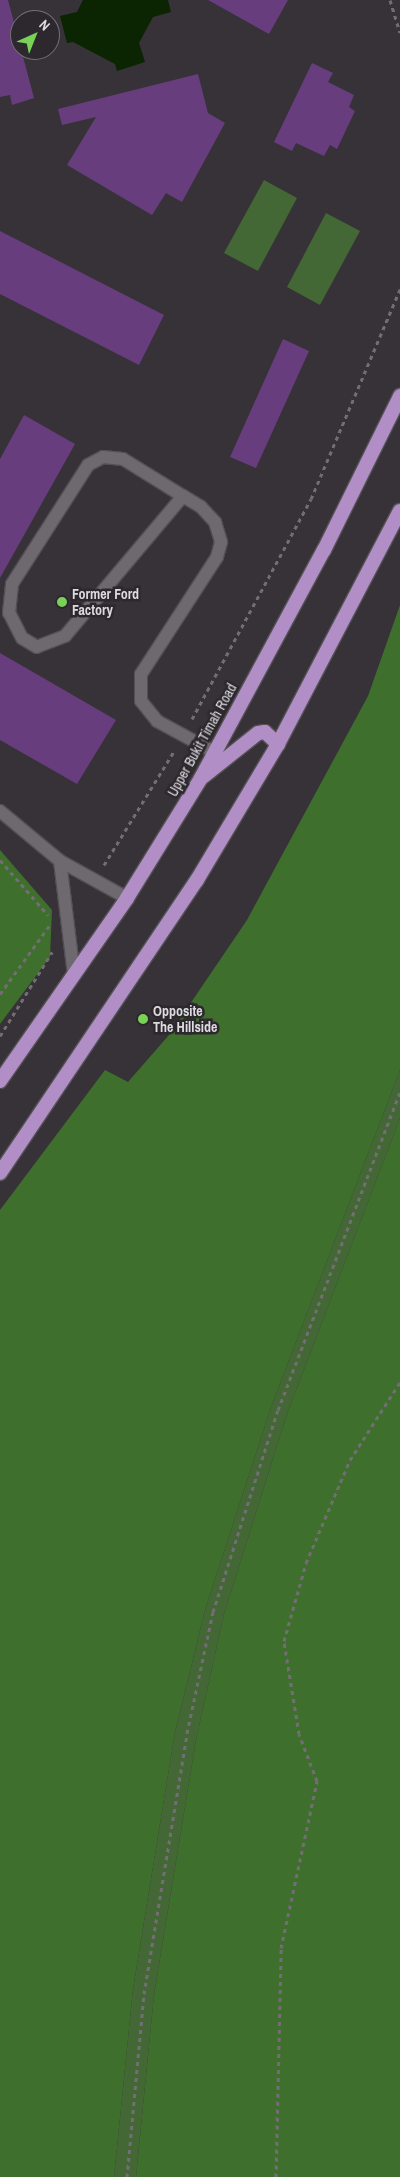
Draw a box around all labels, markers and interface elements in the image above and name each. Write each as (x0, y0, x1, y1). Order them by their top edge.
north arrow (10, 10, 60, 60)
text: N (35, 16, 54, 34)
place label: Former Ford Factory (72, 586, 139, 618)
marker: Former Ford Factory (56, 596, 68, 608)
street label: Upper Bukit Timah Road (164, 681, 240, 799)
place label: Opposite The Hillside (153, 1003, 217, 1036)
marker: Opposite The Hillside (137, 1013, 149, 1025)

